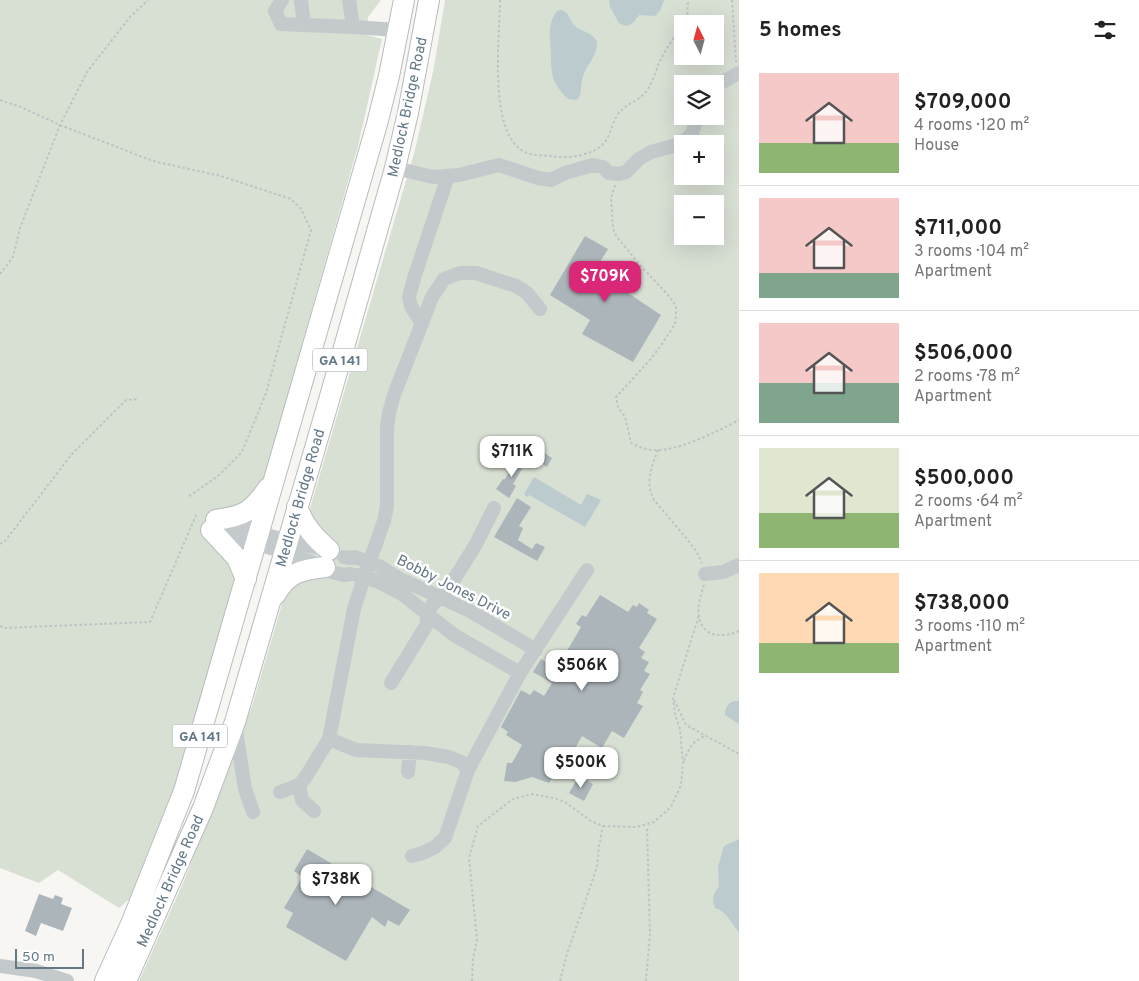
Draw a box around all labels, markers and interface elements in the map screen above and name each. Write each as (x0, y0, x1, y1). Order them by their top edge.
north arrow (674, 15, 724, 65)
map controls (674, 15, 724, 245)
icon: filters (1091, 16, 1119, 44)
text: 5 homes (759, 17, 842, 44)
street label: Medlock Bridge Road (384, 35, 433, 179)
button: layers (674, 75, 724, 125)
text: $709,000 (914, 89, 1012, 116)
icon: home (799, 93, 859, 153)
text: 4 rooms · 120 m² (914, 116, 1029, 136)
button: + (674, 135, 724, 185)
text: House (914, 136, 959, 156)
button: − (674, 195, 724, 245)
text: $711,000 (914, 215, 1002, 242)
icon: home (799, 218, 859, 278)
text: 3 rooms · 104 m² (914, 242, 1029, 262)
pin: $709K (570, 260, 640, 303)
text: Apartment (914, 262, 992, 282)
text: $709K (580, 267, 630, 287)
text: $506,000 (914, 340, 1013, 367)
icon: home (799, 343, 859, 403)
road number: GA 141 (312, 348, 368, 372)
text: 2 rooms · 78 m² (914, 367, 1020, 387)
text: Apartment (914, 387, 992, 407)
street label: Medlock Bridge Road (273, 427, 330, 570)
pin: $711K (477, 436, 547, 478)
text: $711K (491, 442, 533, 462)
text: $500,000 (914, 465, 1014, 492)
icon: home (799, 468, 859, 528)
text: 2 rooms · 64 m² (914, 492, 1023, 512)
text: Apartment (914, 512, 992, 532)
street label: Bobby Jones Drive (393, 551, 514, 625)
text: $738,000 (914, 590, 1010, 617)
icon: home (799, 593, 859, 653)
text: 3 rooms · 110 m² (914, 617, 1025, 637)
text: Apartment (914, 637, 992, 657)
pin: $506K (547, 650, 617, 692)
text: $506K (556, 656, 608, 676)
road number: GA 141 (172, 724, 228, 748)
pin: $500K (546, 746, 616, 789)
text: $500K (555, 753, 607, 773)
street label: Medlock Bridge Road (134, 812, 209, 951)
pin: $738K (301, 864, 371, 906)
text: $738K (312, 870, 360, 890)
scale bar (15, 946, 84, 969)
text: 50 m (22, 949, 55, 966)

